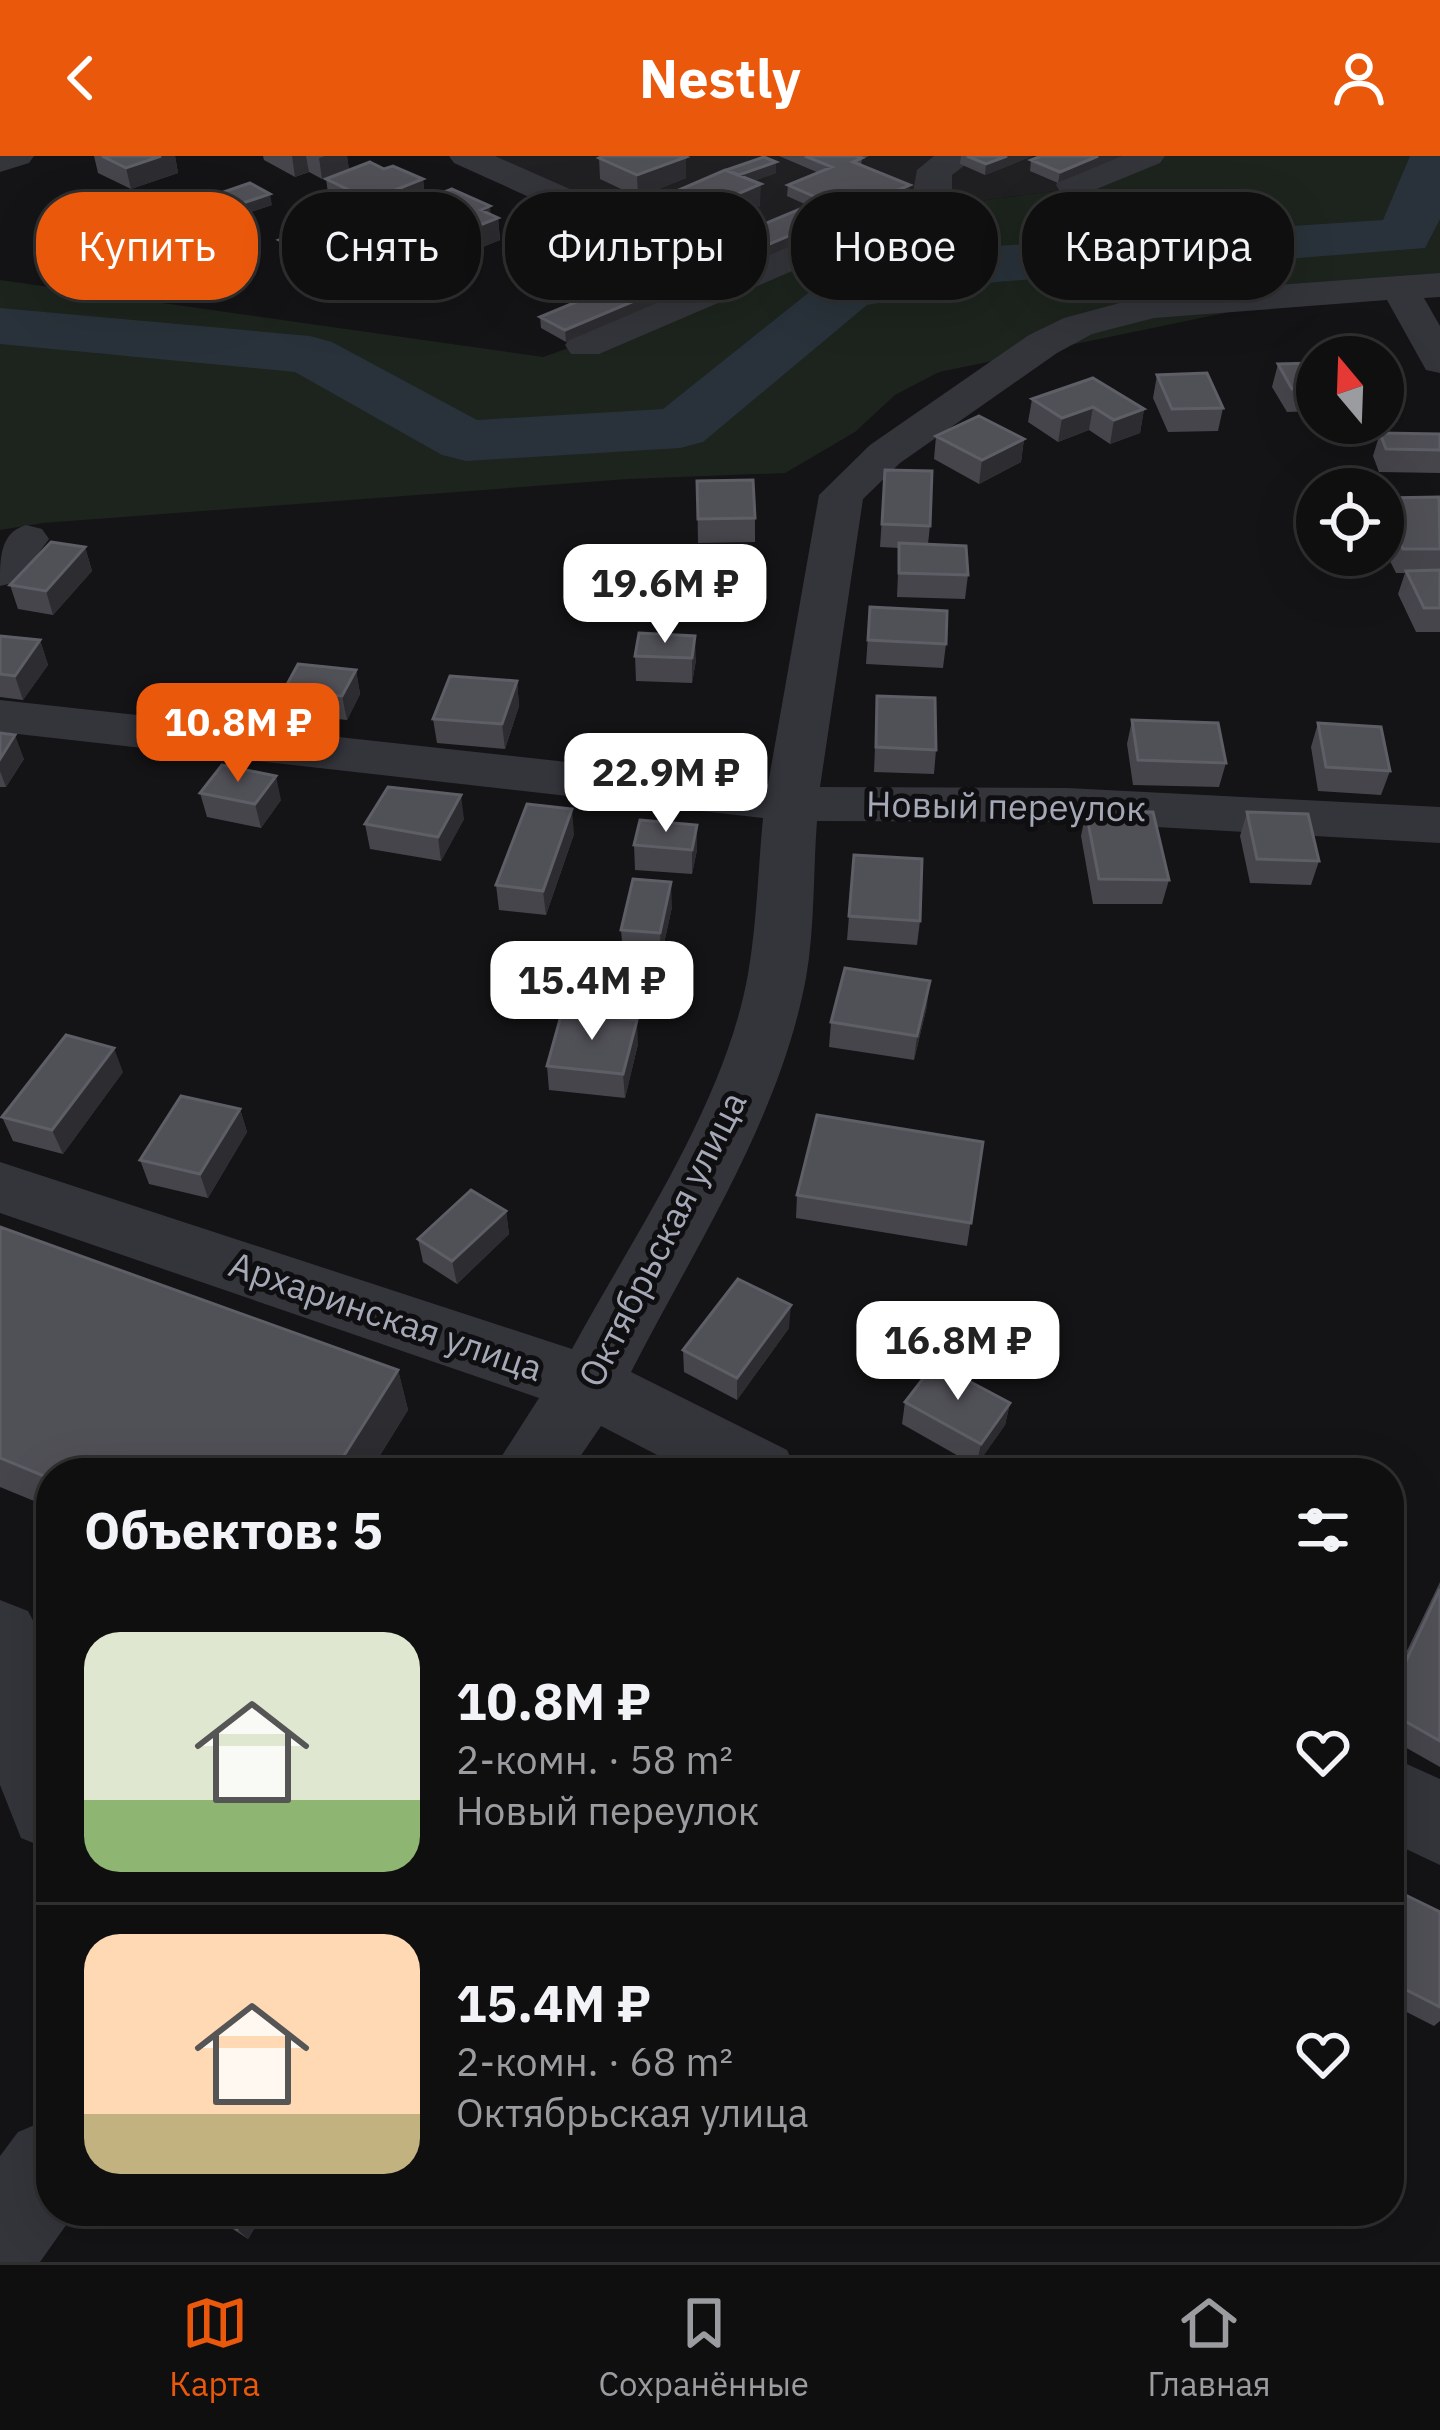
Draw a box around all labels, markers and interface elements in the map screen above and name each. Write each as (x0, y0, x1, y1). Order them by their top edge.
text: Nestly (639, 43, 801, 113)
icon: back (48, 45, 114, 111)
icon: person (1326, 45, 1392, 111)
chip: Купить (36, 192, 258, 300)
chip: Снять (282, 192, 481, 300)
chip: Фильтры (505, 192, 767, 300)
chip: Новое (791, 192, 998, 300)
chip: Квартира (1022, 192, 1294, 300)
north arrow (1296, 336, 1404, 444)
map controls (1296, 336, 1404, 576)
button: locate (1296, 468, 1404, 576)
pin: 19.6M ₽ (554, 544, 776, 646)
text: 19.6M ₽ (590, 557, 740, 608)
pin: 10.8M ₽ (127, 683, 349, 785)
text: 10.8M ₽ (163, 696, 313, 747)
pin: 22.9M ₽ (555, 733, 777, 835)
text: 22.9M ₽ (591, 746, 741, 797)
street label: Новый переулок (866, 780, 1146, 831)
pin: 15.4M ₽ (481, 941, 703, 1043)
text: 15.4M ₽ (517, 954, 667, 1005)
street label: Октябрьская улица (567, 1083, 756, 1394)
street label: Архаринская улица (223, 1240, 549, 1391)
pin: 16.8M ₽ (847, 1301, 1069, 1403)
text: 16.8M ₽ (883, 1314, 1033, 1365)
text: Объектов: 5 (84, 1497, 383, 1563)
icon: filters (1290, 1497, 1356, 1563)
text: 10.8M ₽ (456, 1668, 651, 1734)
icon: home (180, 1680, 324, 1824)
icon: heart (1290, 1719, 1356, 1785)
text: 2-комн. · 58 m² (456, 1734, 733, 1785)
text: Новый переулок (456, 1785, 759, 1836)
text: 15.4M ₽ (456, 1970, 651, 2036)
icon: home (180, 1982, 324, 2126)
icon: heart (1290, 2021, 1356, 2087)
text: 2-комн. · 68 m² (456, 2036, 733, 2087)
text: Октябрьская улица (456, 2087, 809, 2138)
tab: Карта (169, 2290, 260, 2405)
tab: Сохранённые (599, 2290, 809, 2405)
tab: Главная (1147, 2290, 1271, 2405)

